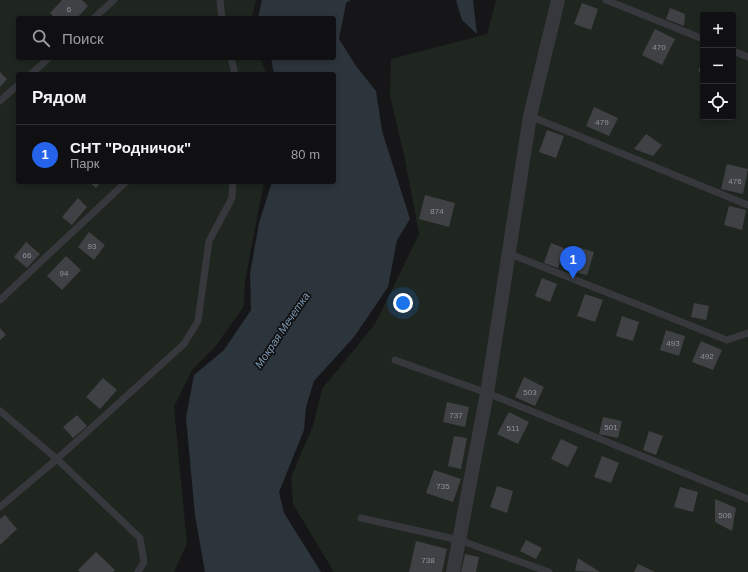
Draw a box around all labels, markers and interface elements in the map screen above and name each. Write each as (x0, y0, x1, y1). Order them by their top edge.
house number: 6 (67, 5, 72, 14)
map controls (700, 12, 736, 120)
button: + (700, 12, 736, 48)
search box (16, 16, 336, 60)
icon: search (30, 27, 52, 49)
text: Поиск (62, 30, 104, 47)
house number: 470 (652, 43, 666, 52)
button: − (700, 48, 736, 84)
button: locate (700, 84, 736, 120)
text: Рядом (32, 88, 87, 107)
house number: 479 (595, 118, 609, 127)
text: СНТ "Родничок" (70, 139, 191, 156)
text: 1 (41, 147, 49, 162)
text: 80 m (291, 147, 320, 162)
text: Парк (70, 156, 100, 171)
house number: 476 (728, 177, 742, 186)
house number: 874 (430, 207, 444, 216)
house number: 93 (88, 242, 97, 251)
pin: 1 (560, 246, 586, 279)
house number: 66 (23, 251, 32, 260)
house number: 94 (60, 269, 69, 278)
water label: Мокрая Мечетка (252, 290, 312, 370)
your location (393, 293, 413, 313)
house number: 493 (666, 339, 680, 348)
house number: 492 (700, 352, 714, 361)
house number: 503 (523, 388, 537, 397)
house number: 737 (449, 411, 463, 420)
house number: 501 (604, 423, 618, 432)
house number: 511 (507, 424, 520, 433)
house number: 735 (436, 482, 450, 491)
house number: 506 (718, 511, 732, 520)
house number: 738 (421, 556, 435, 565)

